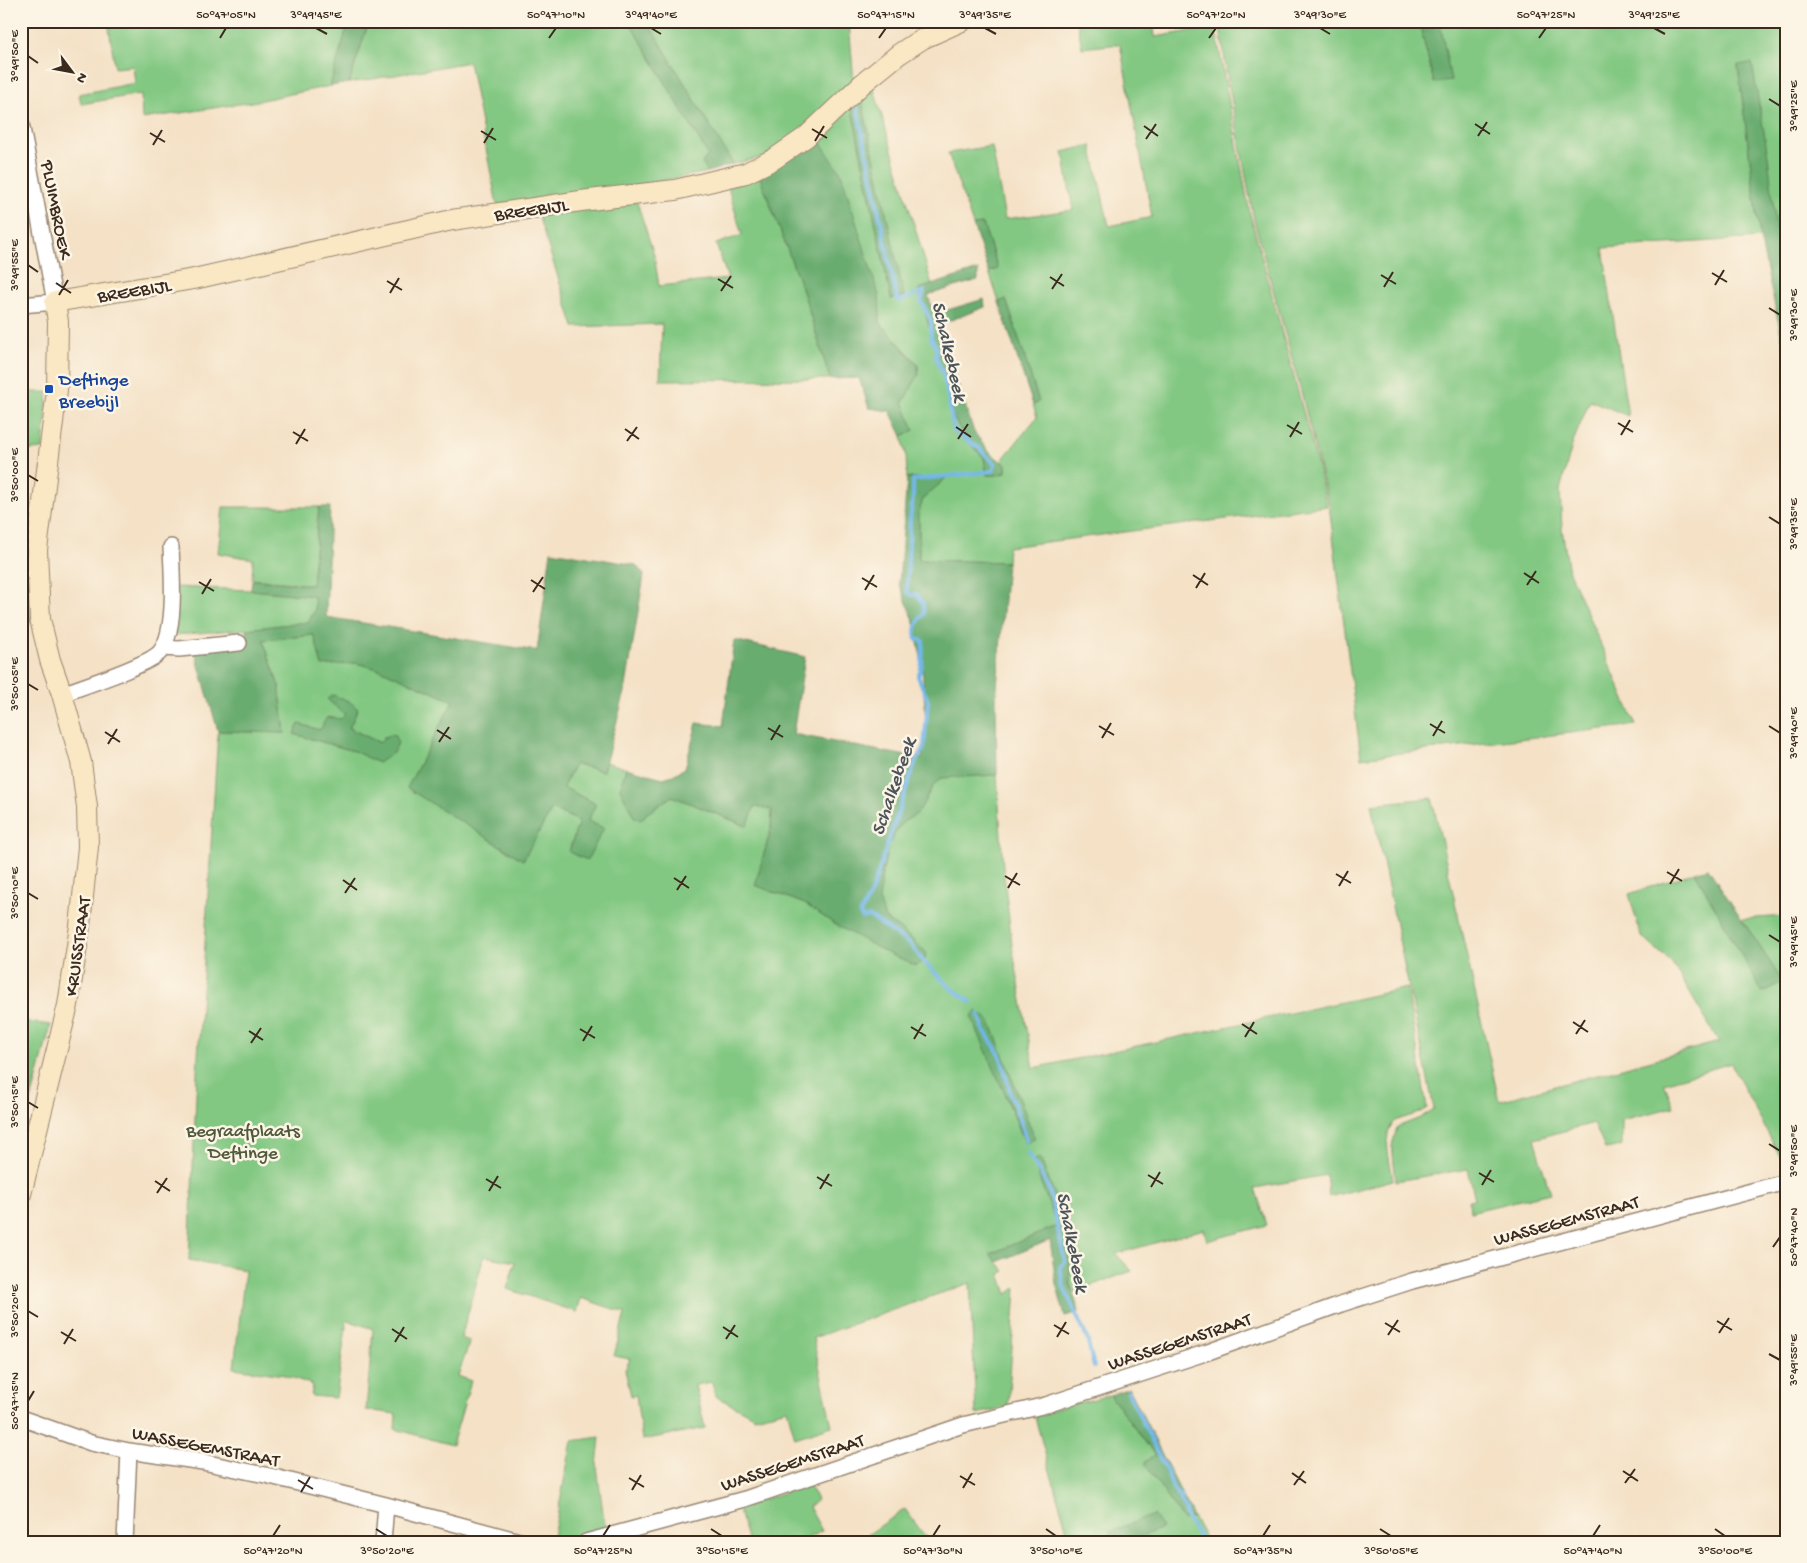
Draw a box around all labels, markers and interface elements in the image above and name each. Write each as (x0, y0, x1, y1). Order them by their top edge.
text: 50°47'05"N (196, 9, 256, 23)
text: 3°49'45"E (290, 9, 342, 23)
text: 50°47'10"N (527, 9, 585, 23)
text: 3°49'40"E (624, 9, 677, 23)
text: 50°47'15"N (857, 9, 915, 23)
text: 3°49'35"E (958, 9, 1011, 23)
text: 50°47'20"N (1186, 9, 1246, 23)
text: 3°49'30"E (1293, 9, 1346, 23)
text: 50°47'25"N (1517, 9, 1575, 23)
text: 3°49'25"E (1627, 9, 1680, 23)
text: 3°49'50"E (9, 30, 23, 83)
north arrow (48, 48, 98, 98)
text: N (71, 69, 91, 86)
text: 3°49'25"E (1788, 80, 1802, 133)
street label: PLUIMBROEK (34, 158, 76, 263)
street label: BREEBIJL (492, 195, 571, 228)
text: 3°49'55"E (9, 239, 23, 292)
street label: BREEBIJL (95, 275, 174, 310)
text: 3°49'30"E (1788, 289, 1802, 342)
water label: Schalkebeek (925, 300, 971, 406)
place label: Deftinge Breebijl (57, 370, 129, 415)
marker: Deftinge Breebijl (43, 383, 55, 395)
text: 3°50'00"E (9, 448, 23, 503)
text: 3°49'35"E (1788, 498, 1802, 551)
text: 3°50'05"E (9, 657, 23, 712)
text: 3°49'40"E (1788, 707, 1802, 760)
water label: Schalkebeek (868, 733, 923, 839)
text: 3°50'10"E (9, 867, 23, 920)
street label: KRUISSTRAAT (61, 894, 98, 998)
text: 3°49'45"E (1788, 916, 1802, 968)
text: 3°50'15"E (9, 1076, 23, 1129)
park label: Begraafplaats Deftinge (185, 1121, 301, 1166)
text: 3°49'50"E (1788, 1125, 1802, 1178)
water label: Schalkebeek (1050, 1191, 1092, 1297)
street label: WASSEGEMSTRAAT (1492, 1192, 1643, 1253)
text: 50°47'40"N (1788, 1207, 1802, 1266)
text: 3°50'20"E (9, 1284, 23, 1338)
street label: WASSEGEMSTRAAT (1105, 1309, 1255, 1377)
text: 3°49'55"E (1788, 1334, 1802, 1387)
text: 50°47'15"N (9, 1372, 23, 1430)
street label: WASSEGEMSTRAAT (130, 1423, 282, 1474)
street label: WASSEGEMSTRAAT (718, 1430, 868, 1498)
text: 50°47'20"N (243, 1545, 303, 1559)
text: 3°50'20"E (360, 1545, 414, 1559)
text: 50°47'25"N (574, 1545, 632, 1559)
text: 3°50'15"E (695, 1545, 748, 1559)
text: 50°47'30"N (903, 1545, 963, 1559)
text: 3°50'10"E (1029, 1545, 1082, 1559)
text: 50°47'35"N (1234, 1545, 1293, 1559)
text: 3°50'05"E (1363, 1545, 1418, 1559)
text: 50°47'40"N (1564, 1545, 1623, 1559)
text: 3°50'00"E (1697, 1545, 1752, 1559)

